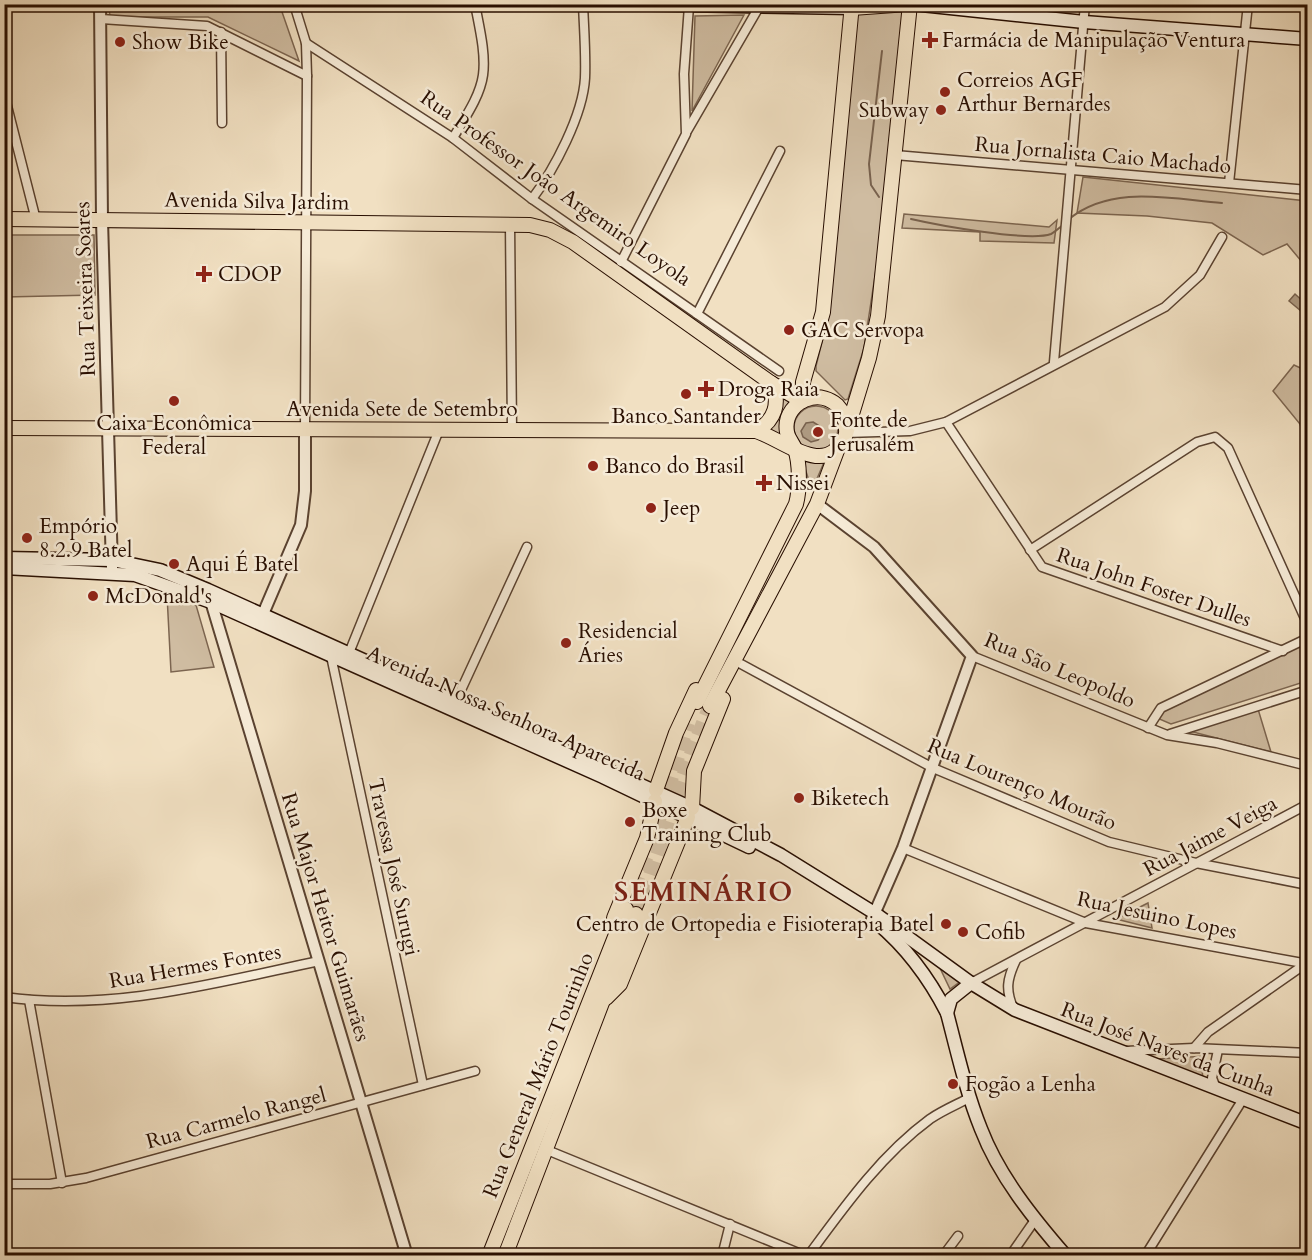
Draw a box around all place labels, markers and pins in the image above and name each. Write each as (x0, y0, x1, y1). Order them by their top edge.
place label: Farmácia de Manipulação Ventura (942, 26, 1245, 55)
place label: Show Bike (132, 28, 229, 57)
marker: Farmácia de Manipulação Ventura (923, 33, 937, 47)
marker: Show Bike (113, 35, 127, 49)
place label: Correios AGF Arthur Bernardes (957, 66, 1110, 119)
marker: Correios AGF Arthur Bernardes (938, 85, 952, 99)
place label: Subway (859, 96, 929, 125)
marker: Subway (934, 103, 948, 117)
place label: CDOP (218, 260, 282, 289)
marker: CDOP (195, 265, 213, 283)
place label: GAC Servopa (801, 316, 924, 345)
marker: GAC Servopa (782, 323, 796, 337)
place label: Droga Raia (718, 375, 819, 404)
marker: Droga Raia (699, 382, 713, 396)
marker: Banco Santander (679, 387, 693, 401)
marker: Caixa Econômica Federal (167, 394, 181, 408)
place label: Banco Santander (611, 402, 761, 431)
place label: Fonte de Jerusalém (827, 406, 915, 459)
place label: Caixa Econômica Federal (96, 409, 252, 462)
marker: Fonte de Jerusalém (811, 425, 825, 439)
place label: Banco do Brasil (605, 452, 744, 481)
marker: Banco do Brasil (586, 459, 600, 473)
place label: Nissei (776, 469, 829, 498)
marker: Nissei (757, 476, 771, 490)
place label: Jeep (660, 494, 700, 523)
marker: Jeep (644, 501, 658, 515)
place label: Empório 8.2.9 Batel (39, 512, 132, 565)
marker: Empório 8.2.9 Batel (20, 531, 34, 545)
place label: Aqui É Batel (186, 550, 299, 579)
marker: Aqui É Batel (167, 557, 181, 571)
place label: McDonald's (105, 582, 212, 611)
marker: McDonald's (86, 589, 100, 603)
place label: Residencial Áries (578, 617, 678, 670)
marker: Residencial Áries (559, 636, 573, 650)
place label: Biketech (811, 784, 890, 813)
marker: Biketech (792, 791, 806, 805)
place label: Boxe Training Club (642, 796, 771, 849)
marker: Boxe Training Club (623, 815, 637, 829)
place label: Centro de Ortopedia e Fisioterapia Batel (576, 910, 934, 939)
marker: Centro de Ortopedia e Fisioterapia Batel (939, 917, 953, 931)
place label: Cofib (975, 918, 1026, 947)
marker: Cofib (956, 925, 970, 939)
place label: Fogão a Lenha (965, 1070, 1096, 1099)
marker: Fogão a Lenha (946, 1077, 960, 1091)

